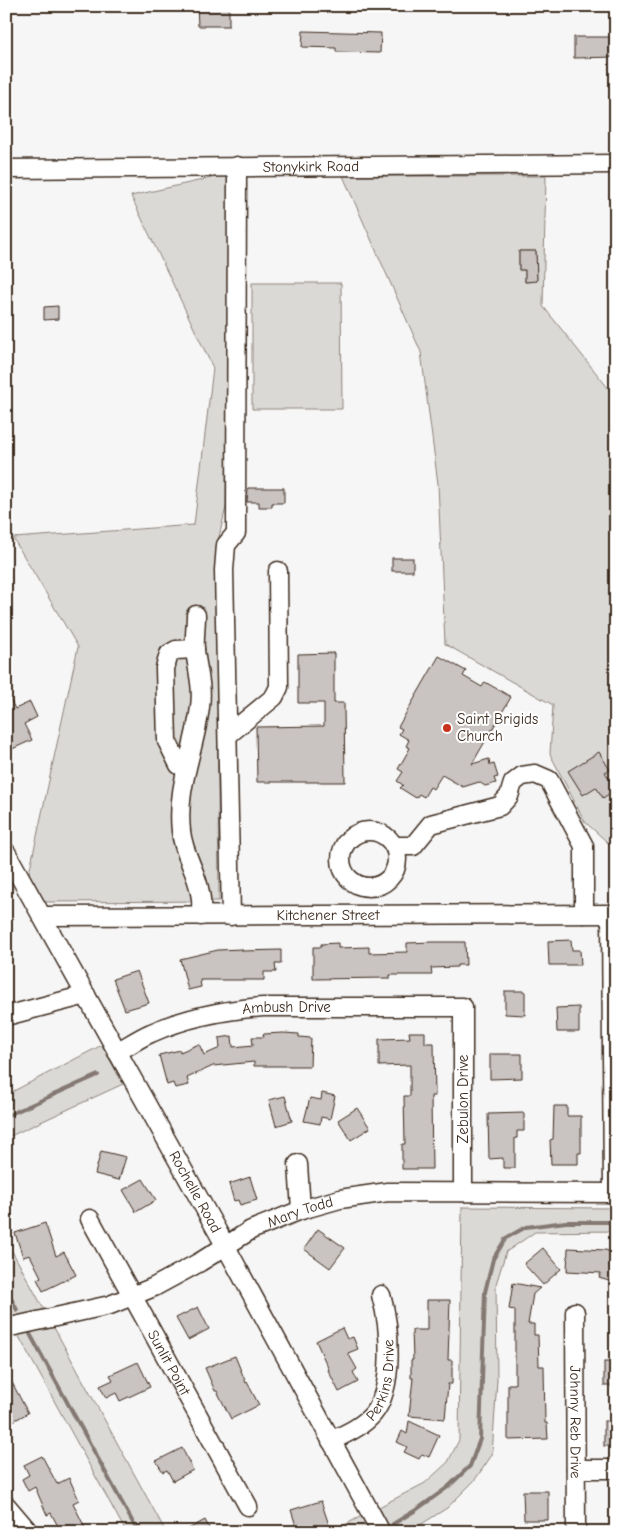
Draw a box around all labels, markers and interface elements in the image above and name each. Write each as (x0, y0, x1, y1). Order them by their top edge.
street label: Stonykirk Road (263, 157, 359, 176)
place label: Saint Brigids Church (457, 710, 538, 745)
marker: Saint Brigids Church (441, 722, 453, 734)
street label: Kitchener Street (277, 906, 380, 924)
street label: Ambush Drive (241, 998, 331, 1018)
street label: Zebulon Drive (454, 1054, 472, 1143)
street label: Rochelle Road (165, 1148, 225, 1236)
street label: Mary Todd (265, 1192, 335, 1232)
street label: Sunlit Point (144, 1327, 195, 1399)
street label: Perkins Drive (362, 1338, 398, 1425)
street label: Johnny Reb Drive (566, 1366, 585, 1479)

